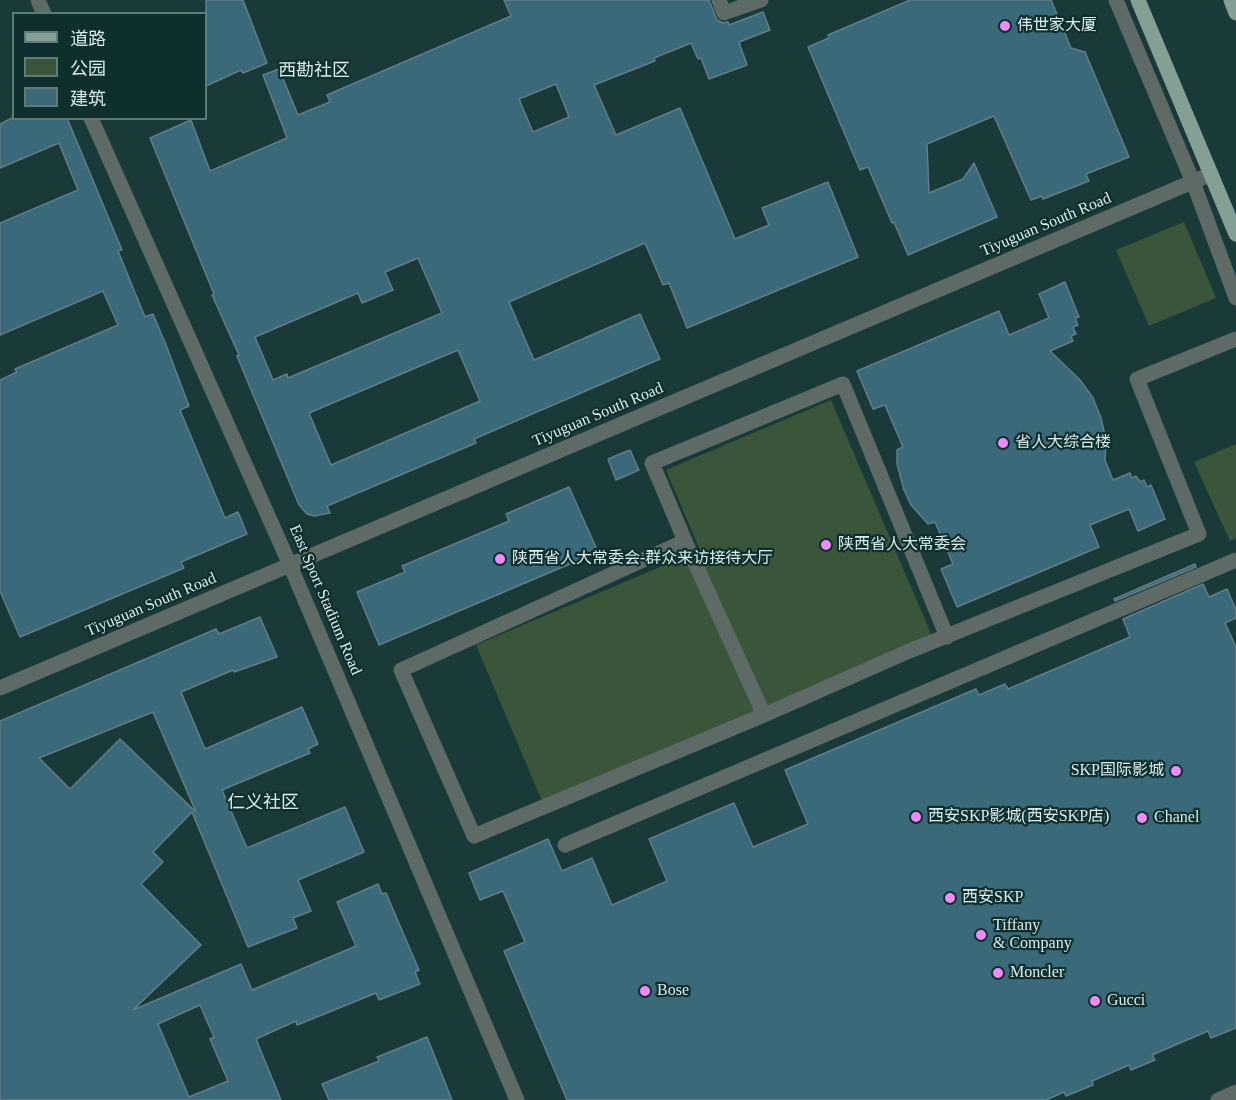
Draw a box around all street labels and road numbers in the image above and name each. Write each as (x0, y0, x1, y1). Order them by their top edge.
street label: Tiyuguan South Road (978, 189, 1114, 261)
street label: Tiyuguan South Road (530, 379, 666, 451)
street label: East Sport Stadium Road (285, 522, 365, 678)
street label: Tiyuguan South Road (83, 569, 219, 641)

